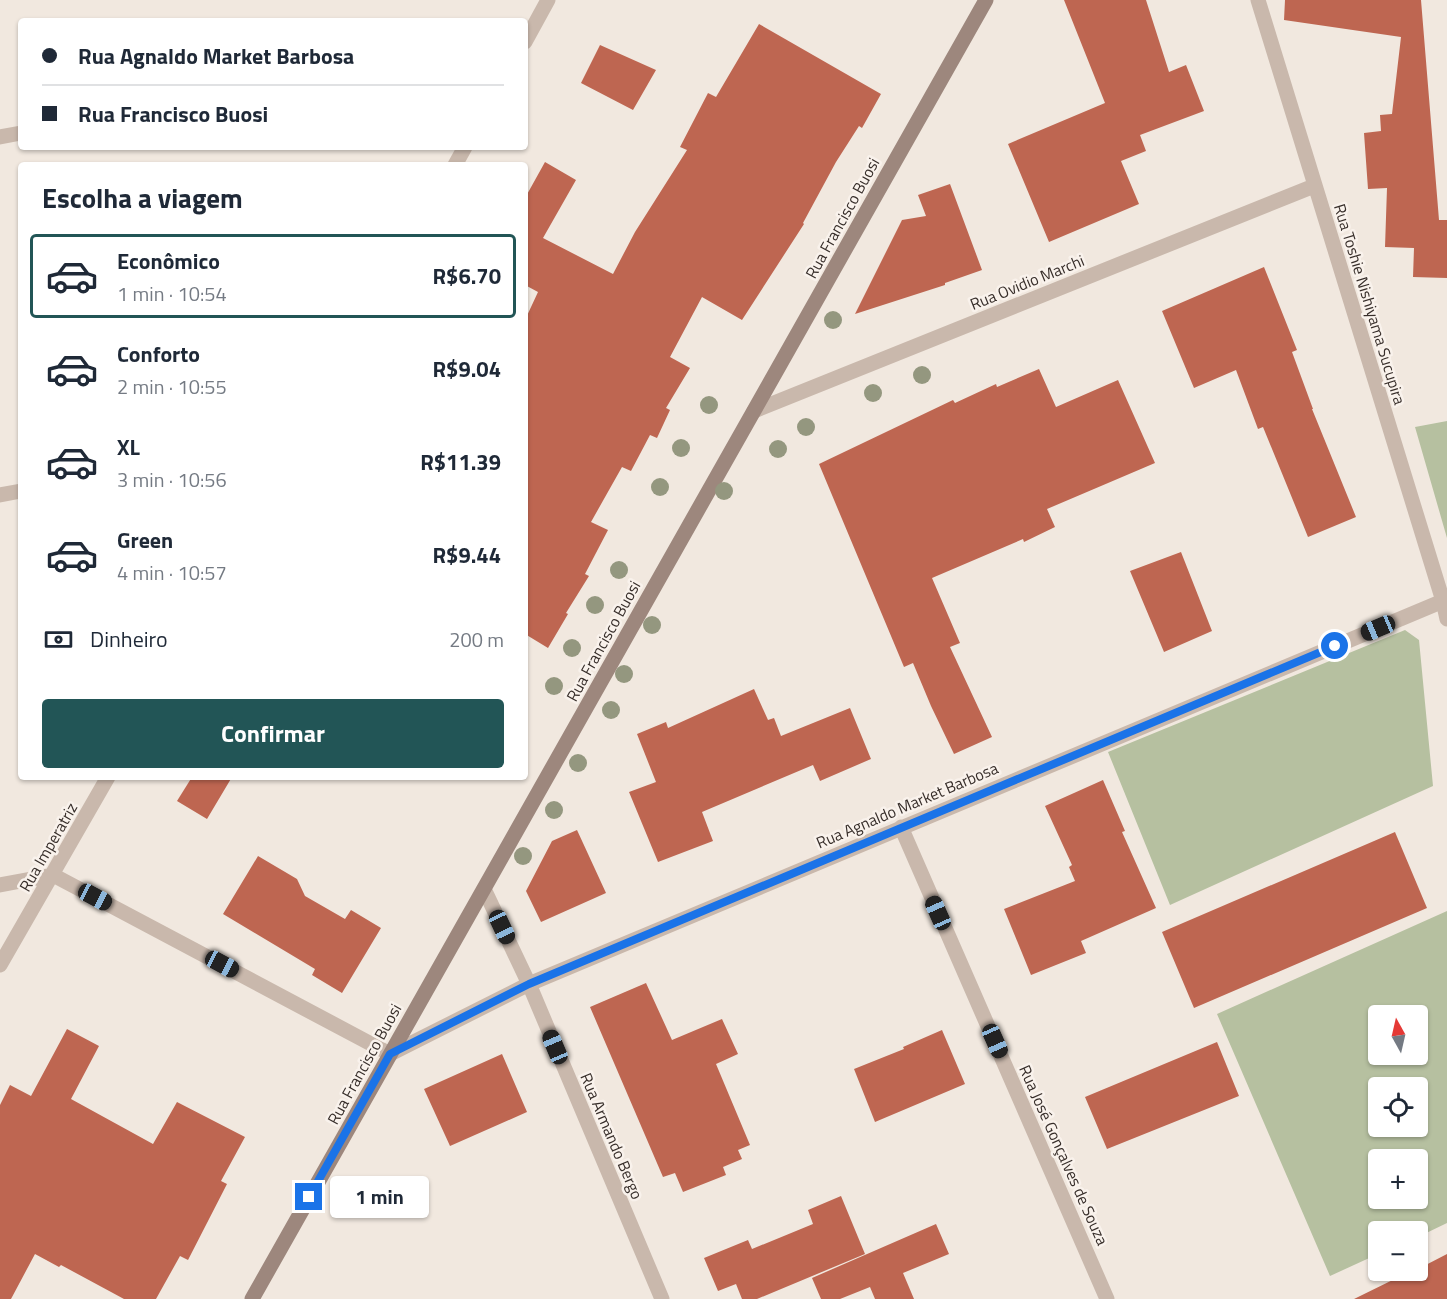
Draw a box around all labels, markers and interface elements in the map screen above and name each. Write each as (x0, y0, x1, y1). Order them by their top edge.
text: Rua Agnaldo Market Barbosa (78, 39, 354, 73)
text: Rua Francisco Buosi (78, 97, 268, 131)
street label: Rua Francisco Buosi (799, 153, 885, 283)
text: Escolha a viagem (42, 177, 243, 218)
street label: Rua Toshie Nishiyama Sucupira (1328, 201, 1412, 407)
text: Econômico (117, 244, 220, 278)
street label: Rua Ovidio Marchi (966, 248, 1088, 316)
icon: car (45, 249, 99, 303)
text: R$6.70 (432, 259, 501, 293)
text: 1 min · 10:54 (117, 278, 227, 309)
text: Conforto (117, 337, 200, 371)
icon: car (45, 342, 99, 396)
text: R$9.04 (432, 352, 501, 386)
text: 2 min · 10:55 (117, 371, 227, 402)
text: XL (117, 430, 140, 464)
icon: car (45, 435, 99, 489)
text: R$11.39 (420, 445, 501, 479)
text: 3 min · 10:56 (117, 464, 227, 495)
text: Green (117, 523, 173, 557)
icon: car (45, 528, 99, 582)
text: R$9.44 (432, 538, 501, 572)
text: 4 min · 10:57 (117, 557, 227, 588)
street label: Rua Francisco Buosi (560, 576, 646, 706)
car (1358, 613, 1398, 643)
text: Dinheiro (90, 622, 168, 656)
icon: cash (42, 623, 75, 656)
text: 200 m (449, 624, 504, 655)
route start (1321, 632, 1348, 659)
button: Confirmar (42, 699, 504, 768)
street label: Rua Agnaldo Market Barbosa (812, 756, 1002, 854)
street label: Rua Imperatriz (13, 798, 83, 896)
car (75, 881, 115, 913)
car (922, 893, 954, 933)
car (486, 907, 518, 947)
car (202, 948, 242, 980)
street label: Rua Francisco Buosi (321, 999, 407, 1129)
north arrow (1368, 1005, 1428, 1065)
map controls (1368, 1005, 1428, 1281)
car (979, 1021, 1011, 1061)
car (540, 1027, 570, 1067)
street label: Rua José Gonçalves de Souza (1013, 1061, 1115, 1249)
street label: Rua Armando Bergo (575, 1069, 649, 1203)
button: locate (1368, 1077, 1428, 1137)
button: + (1368, 1149, 1428, 1209)
callout: 1 min (330, 1176, 429, 1218)
text: 1 min (355, 1181, 404, 1212)
route end (295, 1183, 322, 1210)
button: − (1368, 1221, 1428, 1281)

